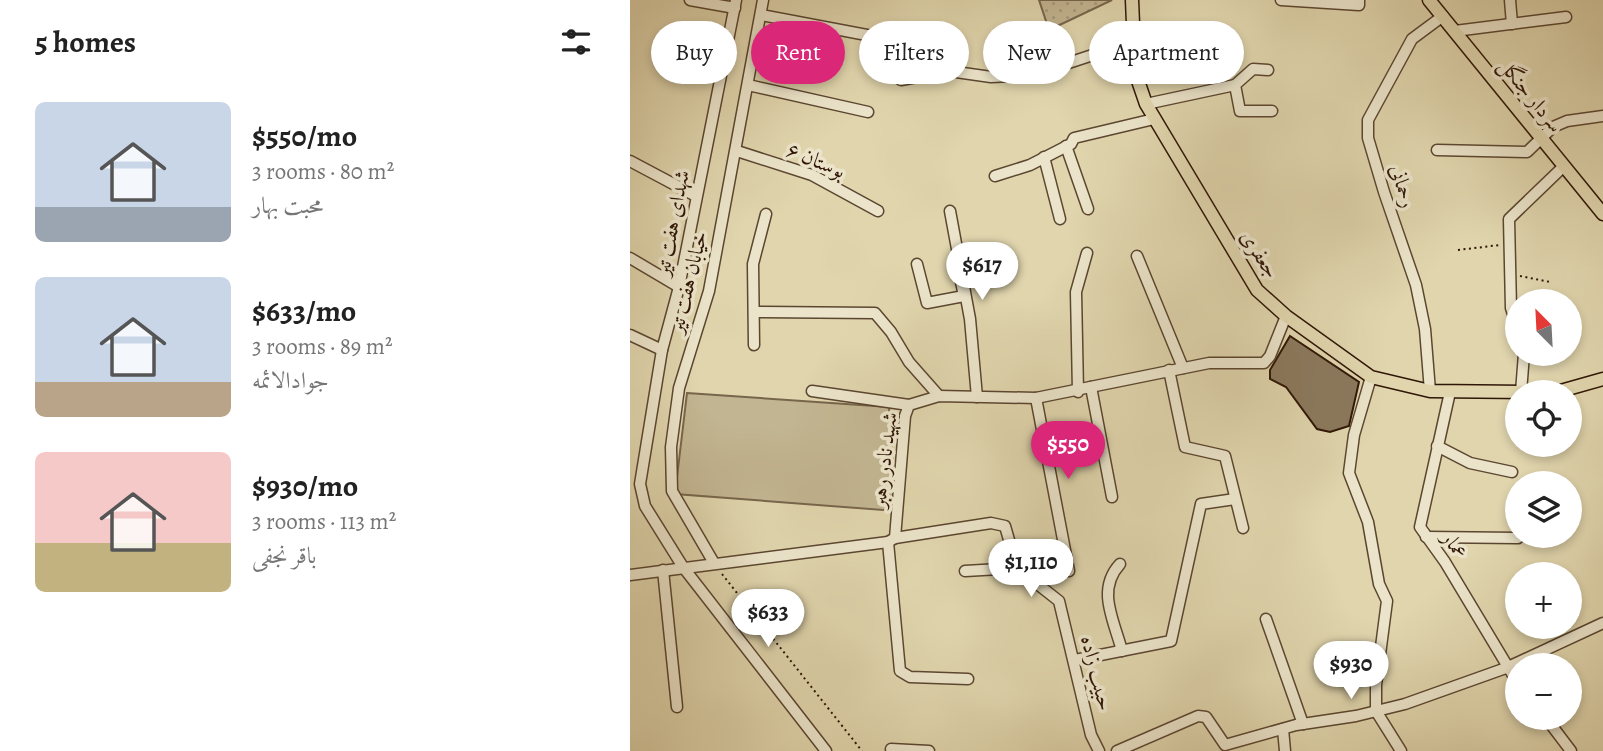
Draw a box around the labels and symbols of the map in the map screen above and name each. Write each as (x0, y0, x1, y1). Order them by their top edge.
street label: سردار جنگل (1492, 52, 1570, 139)
street label: بوستان ۶ (782, 135, 850, 185)
street label: رحمانی (1383, 161, 1423, 211)
street label: شهدای هفت تیر (648, 168, 696, 280)
street label: جعفری (1234, 224, 1286, 284)
street label: خیابان هفت تیر (661, 228, 714, 338)
pin: $617 (941, 243, 1023, 302)
north arrow (1505, 289, 1582, 366)
street label: شهید نادر رهبر (864, 411, 904, 511)
pin: $550 (1027, 421, 1109, 481)
street label: عمار (1434, 524, 1475, 565)
pin: $1,110 (974, 540, 1088, 599)
pin: $633 (727, 590, 809, 649)
street label: حبیب زاده (1074, 632, 1120, 714)
pin: $930 (1310, 642, 1392, 701)

